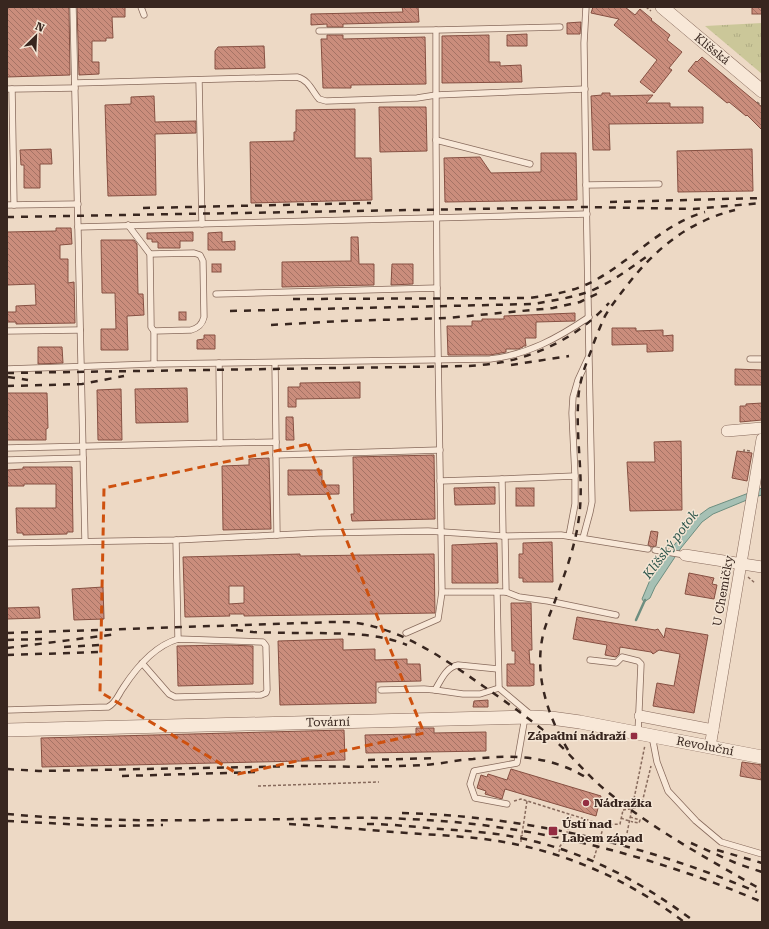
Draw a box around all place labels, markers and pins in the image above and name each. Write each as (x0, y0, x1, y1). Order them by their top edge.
place label: Západní nádraží (527, 729, 626, 743)
marker: Západní nádraží (629, 731, 639, 741)
place label: Nádražka (594, 796, 652, 810)
marker: Nádražka (581, 798, 591, 808)
place label: Ústí nad Labem západ (562, 817, 643, 845)
marker: Ústí nad Labem západ (547, 825, 559, 837)

